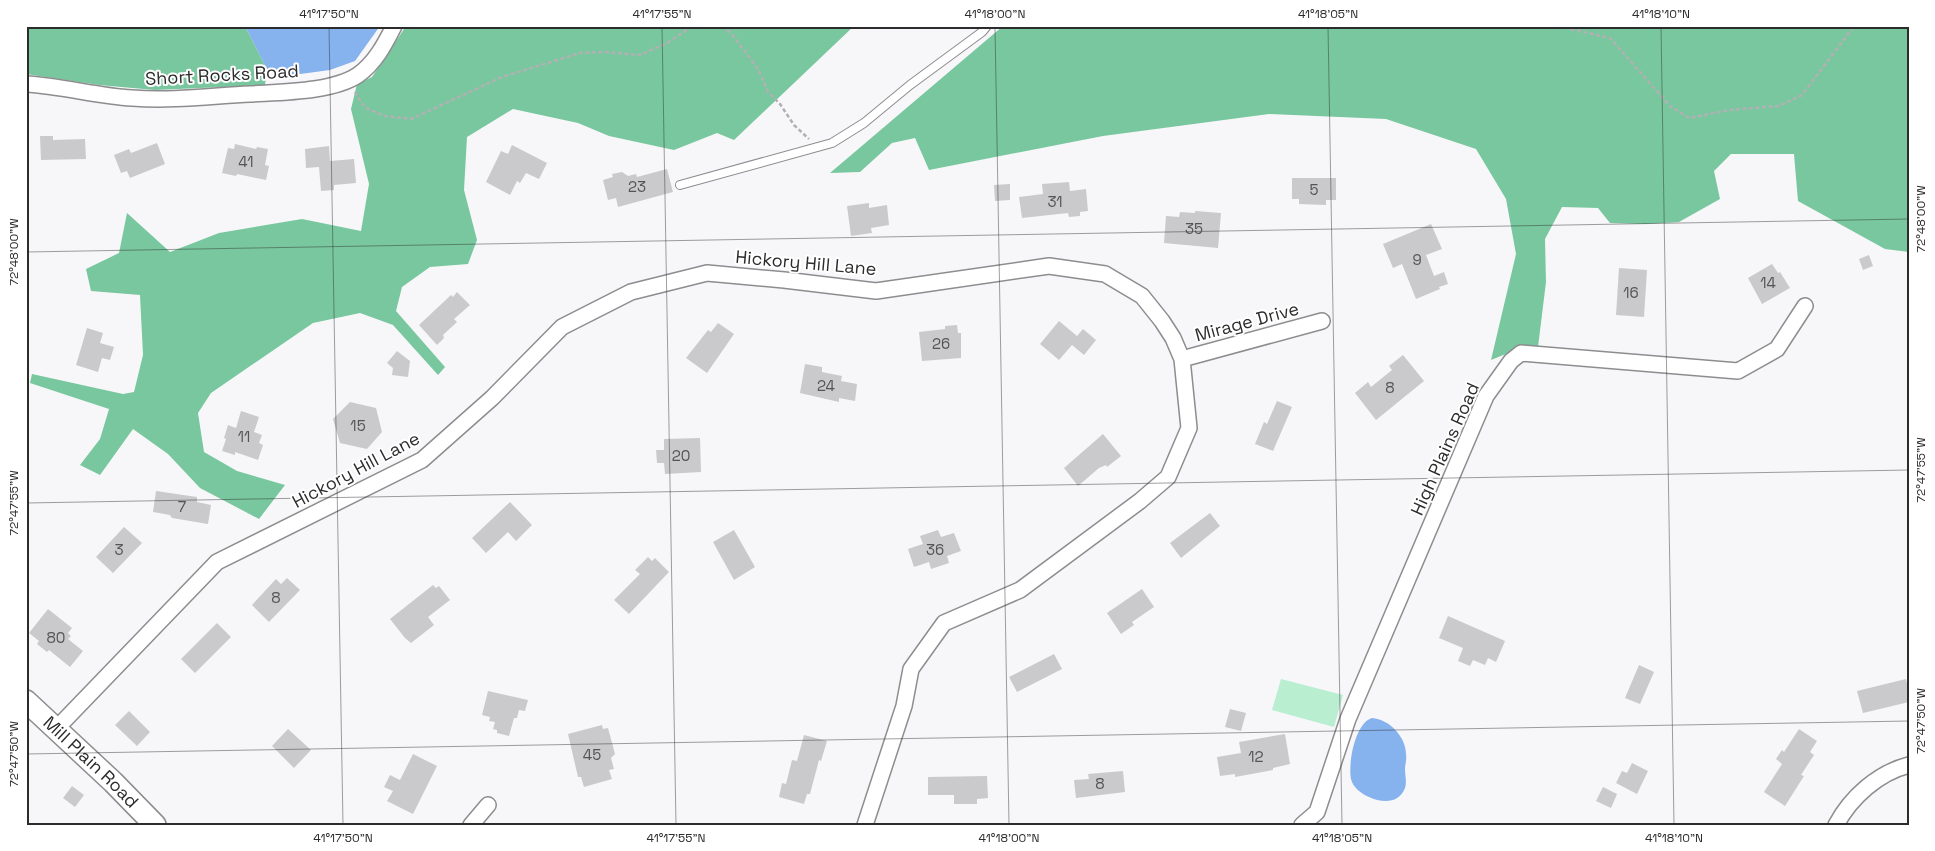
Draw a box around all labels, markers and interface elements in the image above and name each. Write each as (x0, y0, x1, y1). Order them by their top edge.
text: 41°17'50"N (299, 6, 359, 22)
text: 41°17'55"N (632, 6, 692, 22)
text: 41°18'00"N (965, 6, 1025, 22)
text: 41°18'05"N (1298, 6, 1358, 22)
text: 41°18'10"N (1632, 6, 1690, 22)
street label: Short Rocks Road (145, 59, 299, 90)
house number: 41 (238, 152, 254, 171)
house number: 23 (628, 177, 646, 196)
house number: 5 (1310, 180, 1319, 199)
text: 72°48'00"W (1913, 185, 1929, 253)
house number: 31 (1047, 192, 1063, 211)
text: 72°48'00"W (6, 218, 22, 286)
house number: 35 (1185, 219, 1203, 238)
street label: Hickory Hill Lane (735, 245, 877, 280)
house number: 9 (1412, 250, 1422, 269)
house number: 14 (1760, 273, 1776, 292)
house number: 16 (1623, 283, 1639, 302)
street label: Mirage Drive (1192, 297, 1301, 346)
house number: 26 (932, 334, 950, 353)
house number: 24 (817, 376, 835, 395)
house number: 8 (1385, 378, 1395, 397)
street label: High Plains Road (1405, 379, 1484, 519)
house number: 15 (350, 416, 366, 435)
street label: Hickory Hill Lane (288, 426, 424, 513)
house number: 11 (238, 427, 250, 446)
text: 72°47'55"W (1913, 437, 1929, 503)
house number: 20 (672, 446, 690, 465)
text: 72°47'55"W (6, 470, 22, 536)
house number: 7 (178, 497, 186, 516)
house number: 3 (114, 540, 124, 559)
house number: 36 (926, 540, 944, 559)
house number: 8 (271, 588, 281, 607)
house number: 80 (47, 628, 65, 647)
text: 72°47'50"W (1913, 688, 1929, 754)
street label: Mill Plain Road (38, 711, 144, 812)
text: 72°47'50"W (6, 721, 22, 787)
house number: 45 (583, 745, 601, 764)
house number: 12 (1248, 747, 1264, 766)
house number: 8 (1095, 774, 1105, 793)
text: 41°17'50"N (313, 830, 373, 846)
text: 41°17'55"N (646, 830, 706, 846)
text: 41°18'00"N (979, 830, 1039, 846)
text: 41°18'05"N (1312, 830, 1372, 846)
text: 41°18'10"N (1645, 830, 1703, 846)

